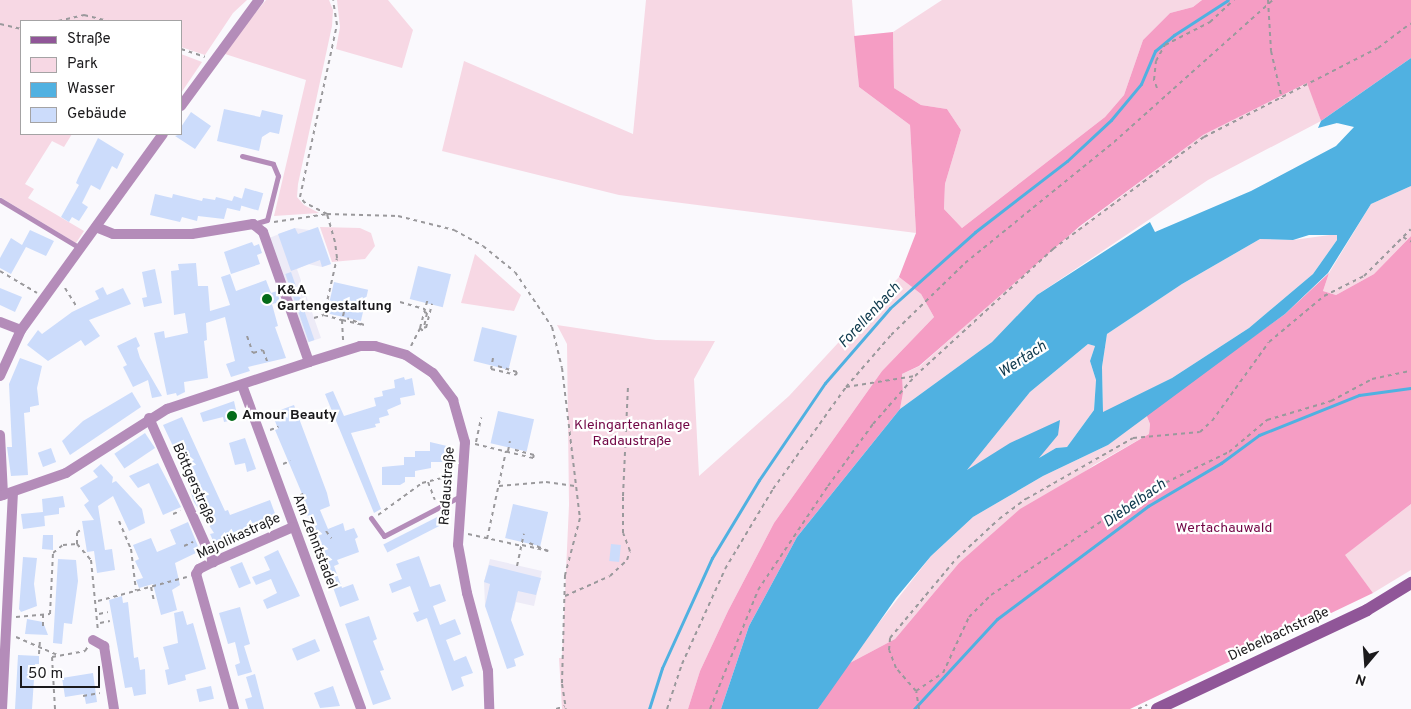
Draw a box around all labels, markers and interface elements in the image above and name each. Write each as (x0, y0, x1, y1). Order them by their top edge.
legend (20, 20, 182, 135)
text: Straße (67, 30, 111, 49)
text: Park (67, 55, 98, 74)
text: Wasser (67, 80, 115, 99)
text: Gebäude (67, 105, 127, 124)
water label: Forellenbach (835, 280, 905, 352)
place label: K&A Gartengestaltung (277, 283, 392, 316)
marker: K&A Gartengestaltung (261, 293, 273, 305)
water label: Wertach (996, 338, 1050, 382)
place label: Amour Beauty (242, 408, 337, 424)
marker: Amour Beauty (226, 410, 238, 422)
park label: Kleingartenanlage Radaustraße (574, 418, 690, 451)
street label: Böttgerstraße (168, 441, 218, 527)
street label: Radaustraße (437, 446, 459, 526)
water label: Diebelbach (1100, 476, 1170, 532)
street label: Am Zehntstadel (288, 492, 340, 592)
street label: Majolikastraße (194, 510, 284, 564)
park label: Wertachauwald (1176, 521, 1272, 537)
street label: Diebelbachstraße (1226, 604, 1332, 666)
north arrow (1341, 639, 1391, 689)
scale bar (22, 656, 102, 688)
text: 50 m (28, 665, 63, 684)
text: N (1354, 669, 1369, 688)

